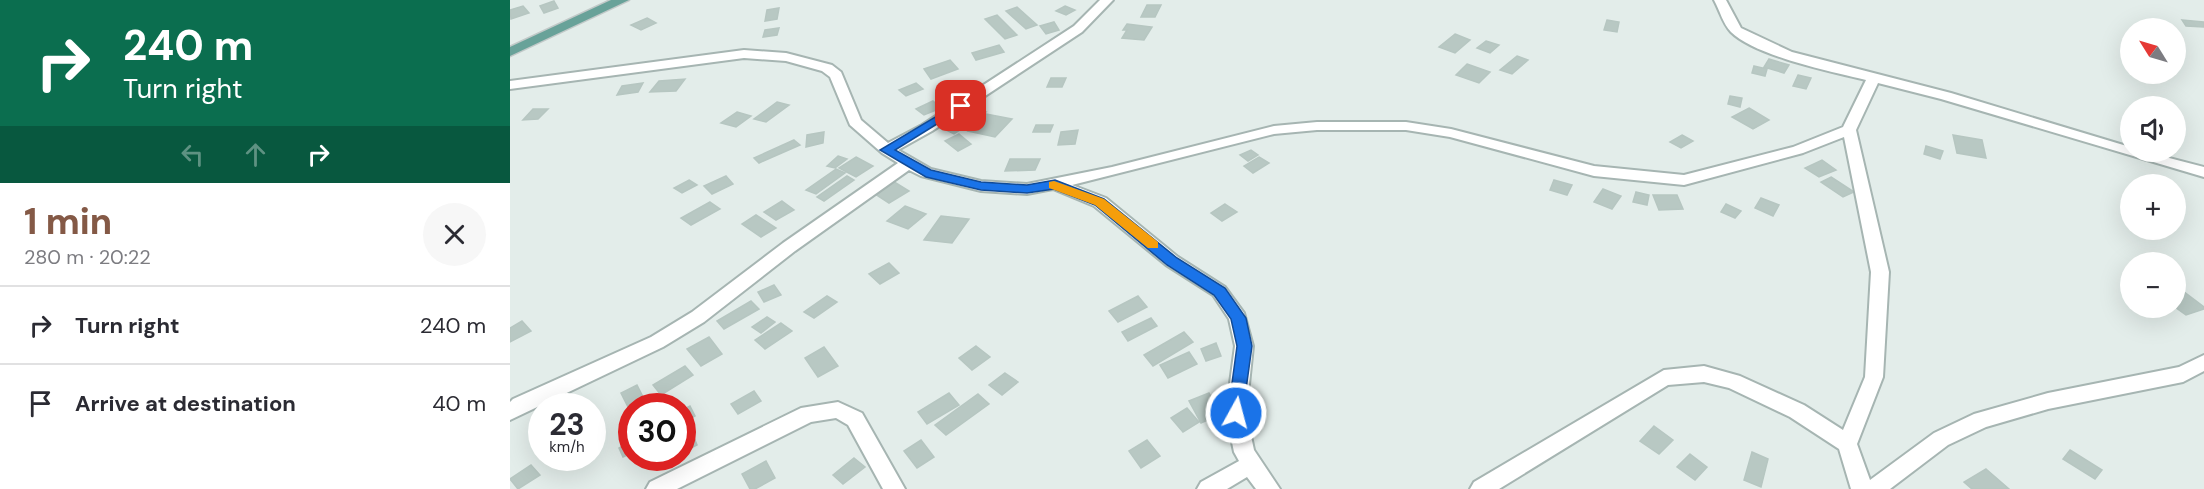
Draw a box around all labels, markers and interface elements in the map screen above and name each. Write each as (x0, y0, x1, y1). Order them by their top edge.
text: 240 m (123, 18, 253, 73)
north arrow (2120, 18, 2186, 84)
map controls (2120, 18, 2186, 318)
icon: right (24, 24, 102, 102)
text: Turn right (123, 71, 243, 106)
pin (935, 80, 986, 131)
icon: arrive (944, 89, 977, 122)
button: sound (2120, 96, 2186, 162)
icon: left (176, 138, 209, 171)
icon: ahead (239, 138, 272, 171)
icon: right (302, 138, 335, 171)
button: + (2120, 174, 2186, 240)
text: 1 min (24, 198, 112, 245)
button: close (423, 203, 486, 266)
text: 280 m · 20:22 (24, 244, 151, 270)
button: − (2120, 252, 2186, 318)
icon: right (24, 309, 57, 342)
text: Turn right (75, 311, 180, 340)
text: 240 m (420, 311, 486, 340)
position arrow (1204, 381, 1268, 445)
icon: arrive (24, 387, 57, 420)
text: Arrive at destination (75, 389, 296, 418)
text: 40 m (432, 389, 486, 418)
speed limit sign: 30 (618, 393, 696, 471)
text: 23 (549, 405, 585, 444)
text: km/h (549, 437, 585, 457)

